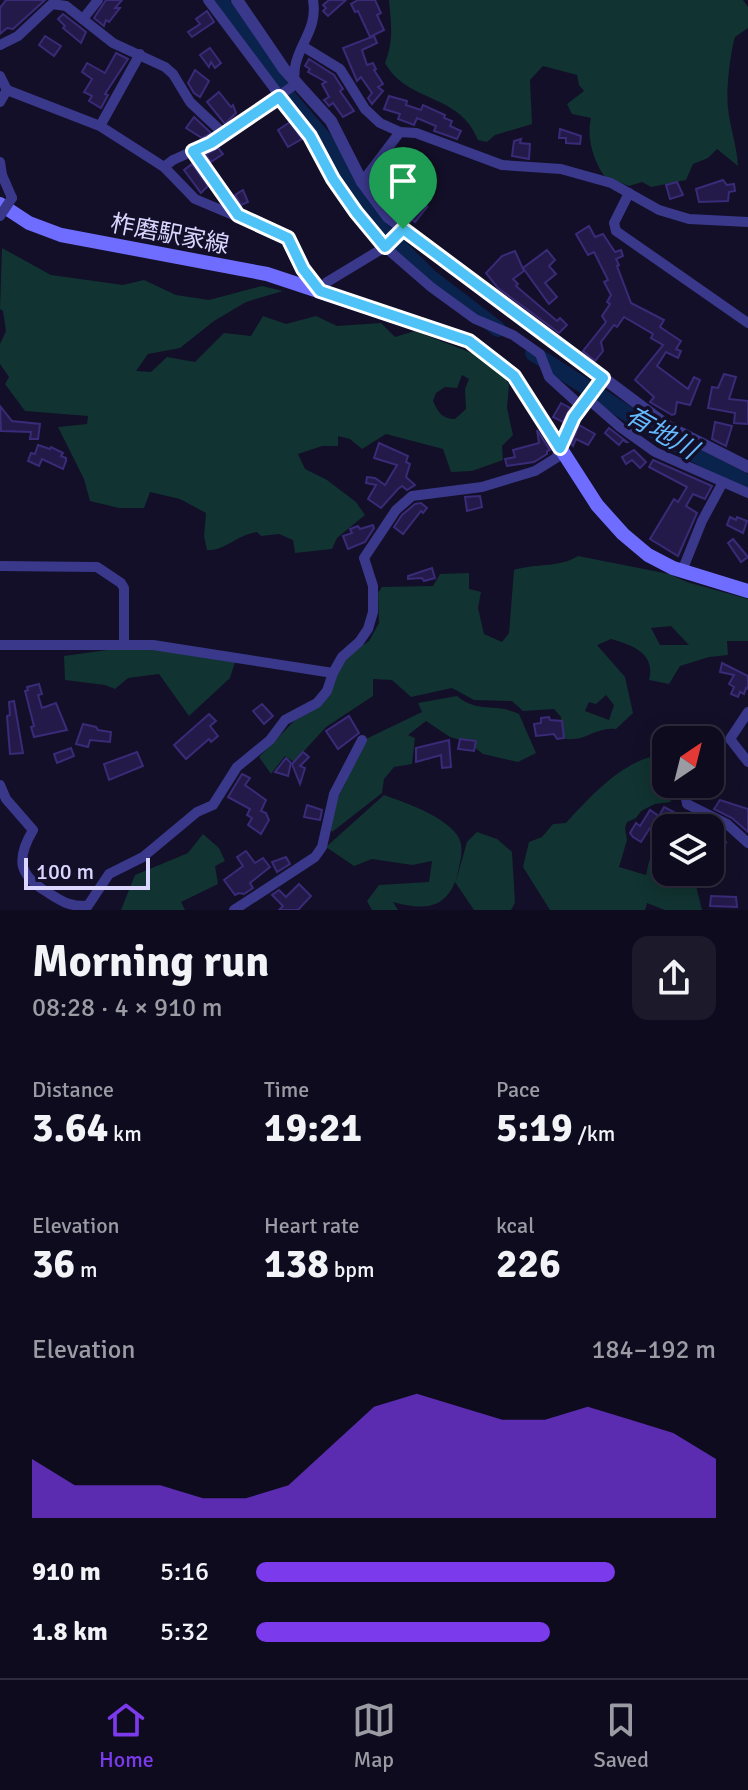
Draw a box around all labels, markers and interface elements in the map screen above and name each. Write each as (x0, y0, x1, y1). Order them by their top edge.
pin (369, 147, 437, 229)
icon: arrive (381, 159, 425, 203)
street label: 柞磨駅家線 (108, 208, 232, 260)
water label: 有地川 (619, 400, 705, 468)
north arrow (652, 726, 724, 798)
map controls (652, 726, 724, 886)
button: layers (652, 814, 724, 886)
scale bar (24, 854, 150, 890)
text: 100 m (36, 858, 94, 885)
text: Morning run (32, 935, 269, 989)
button: share (632, 936, 716, 1020)
text: 08:28 · 4 × 910 m (32, 992, 223, 1024)
text: Distance (32, 1076, 114, 1103)
text: Time (264, 1076, 309, 1103)
text: Pace (496, 1076, 540, 1103)
text: 3.64 (32, 1103, 108, 1153)
text: 19:21 (264, 1103, 362, 1153)
text: 5:19 (496, 1103, 573, 1153)
text: km (108, 1120, 142, 1147)
text: /km (573, 1120, 615, 1147)
text: Elevation (32, 1212, 120, 1239)
text: Heart rate (264, 1212, 359, 1239)
text: kcal (496, 1212, 535, 1239)
text: 36 (32, 1239, 75, 1289)
text: 138 (264, 1239, 329, 1289)
text: 226 (496, 1239, 561, 1289)
text: m (75, 1256, 98, 1283)
text: bpm (329, 1256, 374, 1283)
text: Elevation (32, 1334, 136, 1366)
text: 184–192 m (592, 1334, 716, 1366)
text: 910 m (32, 1556, 101, 1588)
text: 5:16 (160, 1556, 209, 1588)
text: 1.8 km (32, 1616, 108, 1648)
text: 5:32 (160, 1616, 209, 1648)
tab: Home (99, 1698, 154, 1773)
tab: Map (352, 1698, 396, 1773)
tab: Saved (594, 1698, 649, 1773)

